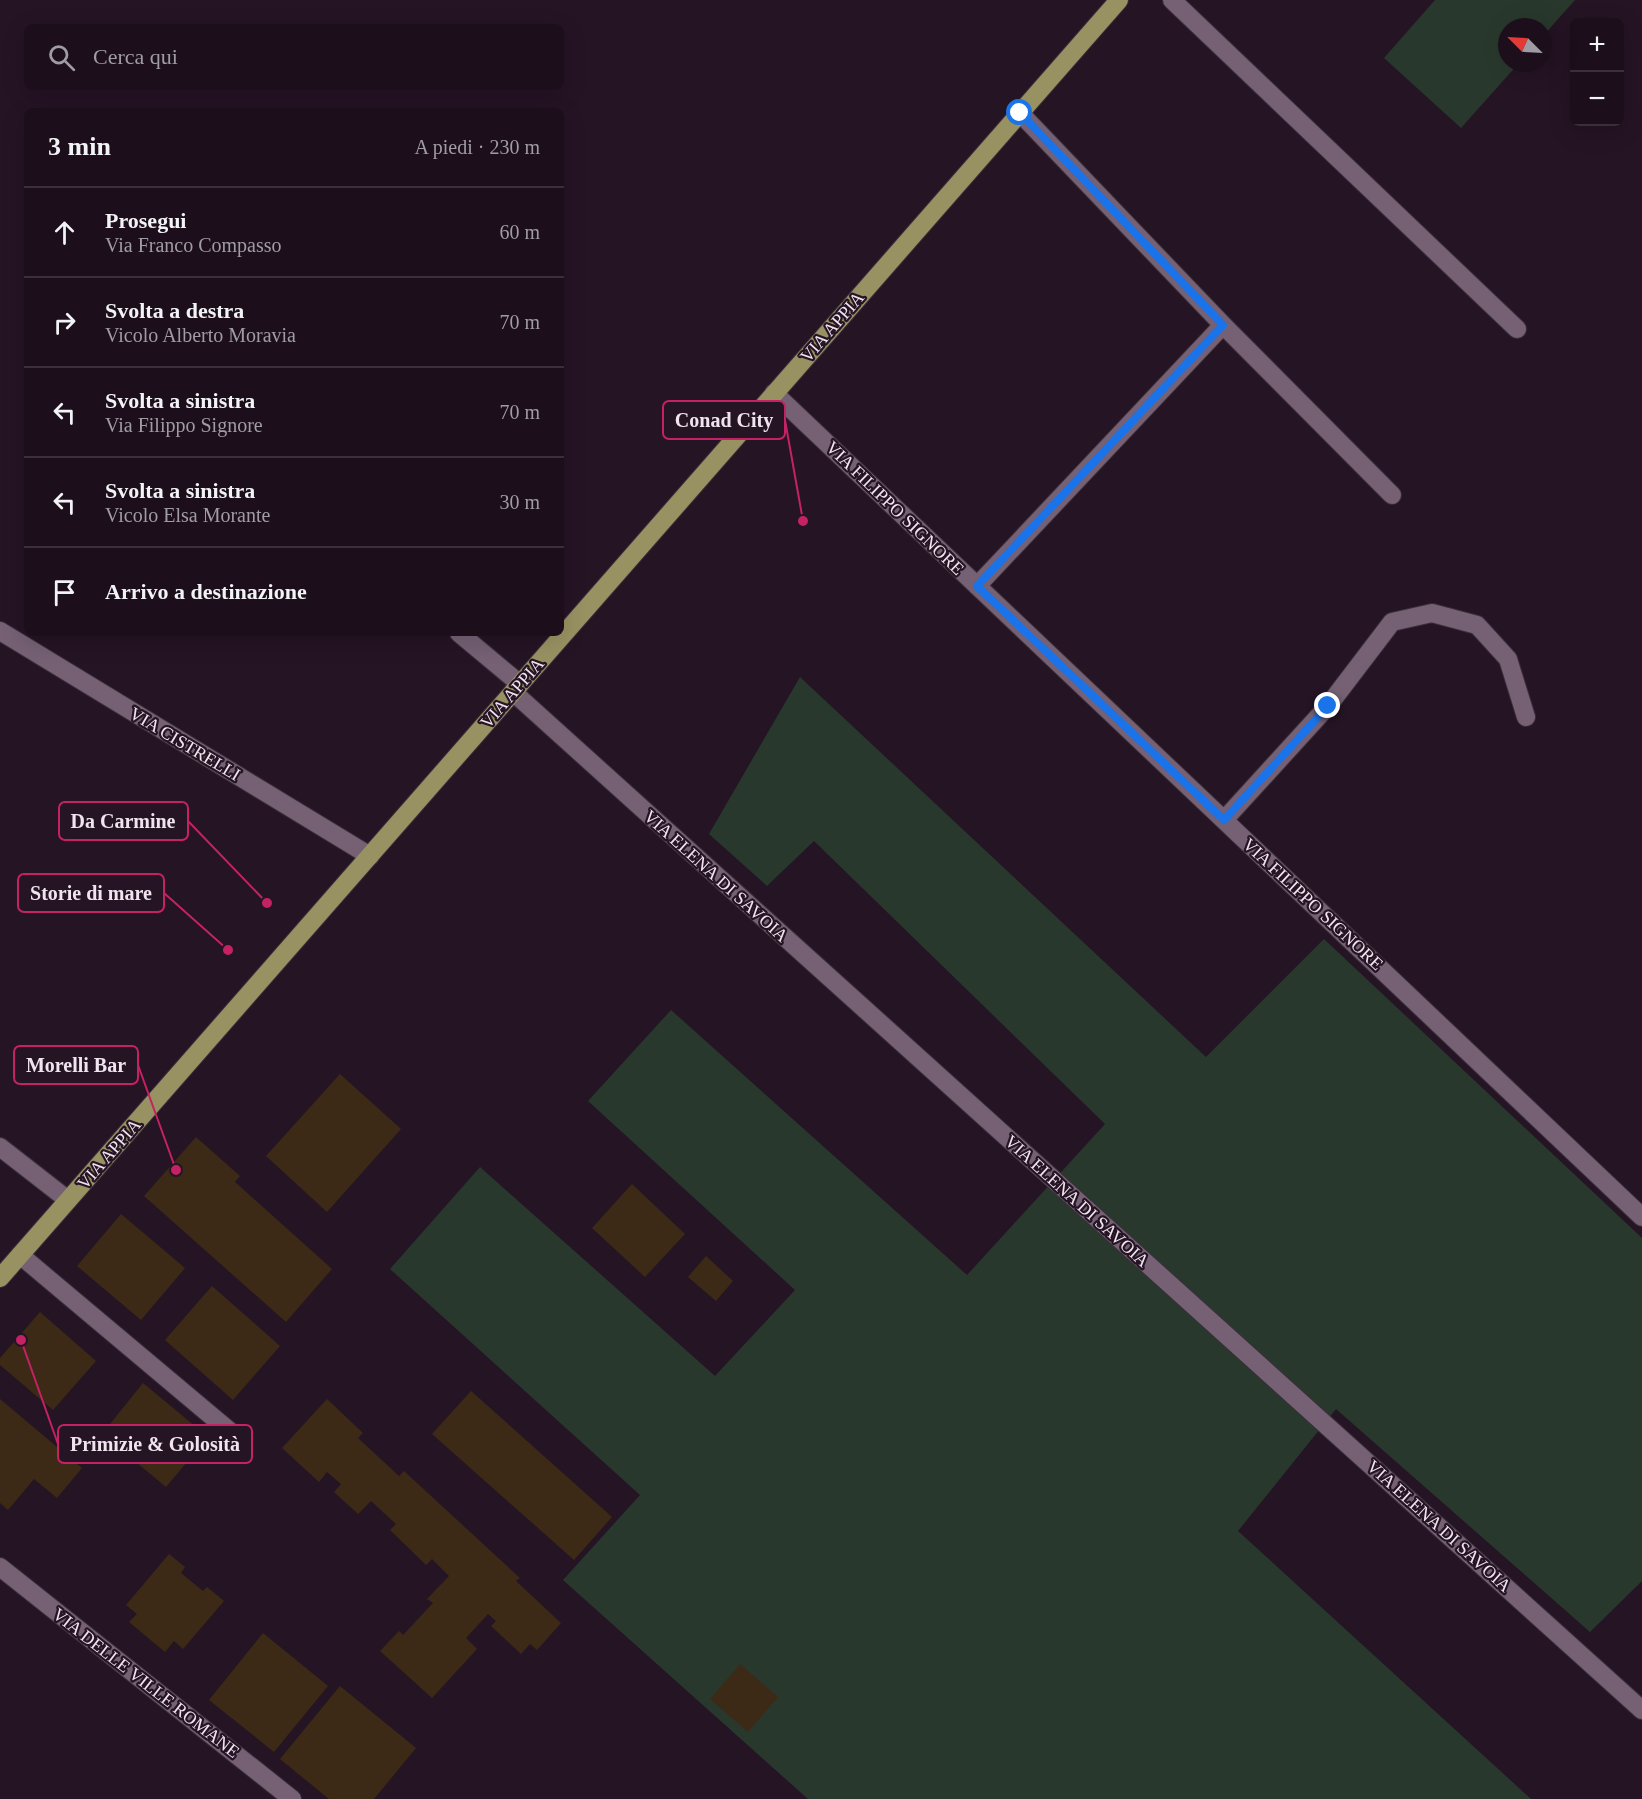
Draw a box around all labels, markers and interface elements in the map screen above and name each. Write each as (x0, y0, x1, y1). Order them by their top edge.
north arrow (1498, 18, 1552, 72)
map controls (1570, 18, 1624, 126)
button: + (1570, 18, 1624, 72)
search box (24, 24, 564, 90)
icon: search (45, 41, 78, 74)
text: Cerca qui (93, 44, 178, 69)
button: − (1570, 72, 1624, 126)
route start (1006, 99, 1032, 125)
text: 3 min (48, 132, 111, 161)
text: A piedi · 230 m (414, 136, 540, 158)
text: Prosegui (105, 208, 186, 233)
icon: ahead (48, 216, 81, 249)
text: 60 m (499, 221, 540, 243)
text: Via Franco Compasso (105, 234, 282, 256)
street label: VIA APPIA (796, 288, 868, 366)
text: Svolta a destra (105, 298, 244, 323)
icon: right (48, 306, 81, 339)
text: 70 m (499, 311, 540, 333)
text: Vicolo Alberto Moravia (105, 324, 296, 346)
text: Svolta a sinistra (105, 388, 255, 413)
icon: left (48, 396, 81, 429)
text: 70 m (499, 401, 540, 423)
callout: Conad City (663, 401, 785, 439)
text: Conad City (675, 409, 773, 432)
text: Via Filippo Signore (105, 414, 263, 436)
street label: VIA FILIPPO SIGNORE (822, 437, 968, 579)
text: Svolta a sinistra (105, 478, 255, 503)
icon: left (48, 486, 81, 519)
text: 30 m (499, 491, 540, 513)
text: Vicolo Elsa Morante (105, 504, 270, 526)
icon: arrive (48, 576, 81, 609)
text: Arrivo a destinazione (105, 579, 307, 604)
street label: VIA APPIA (476, 654, 548, 732)
route end (1314, 692, 1340, 718)
street label: VIA CISTRELLI (126, 703, 244, 785)
callout: Da Carmine (59, 802, 188, 840)
street label: VIA ELENA DI SAVOIA (640, 806, 792, 946)
text: Da Carmine (71, 810, 176, 832)
street label: VIA FILIPPO SIGNORE (1239, 834, 1387, 974)
callout: Storie di mare (18, 874, 164, 912)
text: Storie di mare (30, 882, 152, 904)
callout: Morelli Bar (14, 1046, 138, 1084)
text: Morelli Bar (26, 1054, 126, 1076)
street label: VIA APPIA (73, 1115, 145, 1193)
street label: VIA ELENA DI SAVOIA (1001, 1131, 1153, 1271)
callout: Primizie & Golosità (58, 1425, 252, 1463)
text: Primizie & Golosità (70, 1433, 240, 1455)
street label: VIA ELENA DI SAVOIA (1363, 1456, 1515, 1596)
street label: VIA DELLE VILLE ROMANE (49, 1604, 243, 1762)

